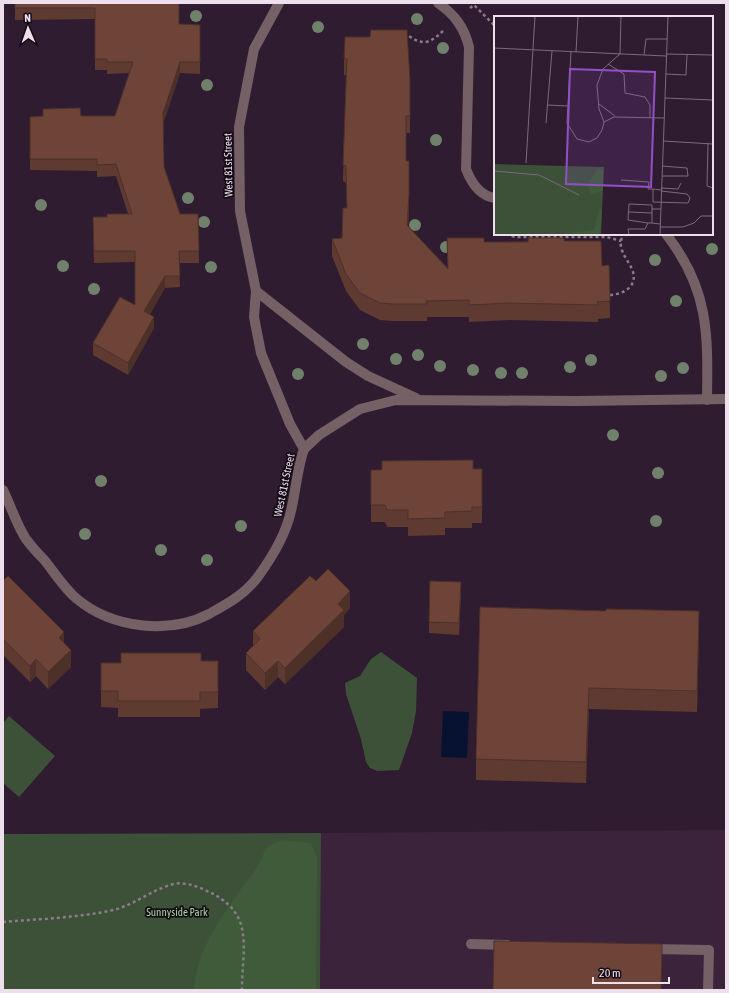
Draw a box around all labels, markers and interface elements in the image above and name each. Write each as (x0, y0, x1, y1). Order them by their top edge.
north arrow (8, 8, 48, 48)
text: N (24, 12, 31, 24)
inset map (494, 16, 713, 235)
street label: West 81st Street (221, 133, 235, 197)
street label: West 81st Street (271, 452, 297, 518)
park label: Sunnyside Park (146, 906, 208, 918)
scale bar (593, 959, 669, 985)
text: 20 m (599, 966, 621, 980)

